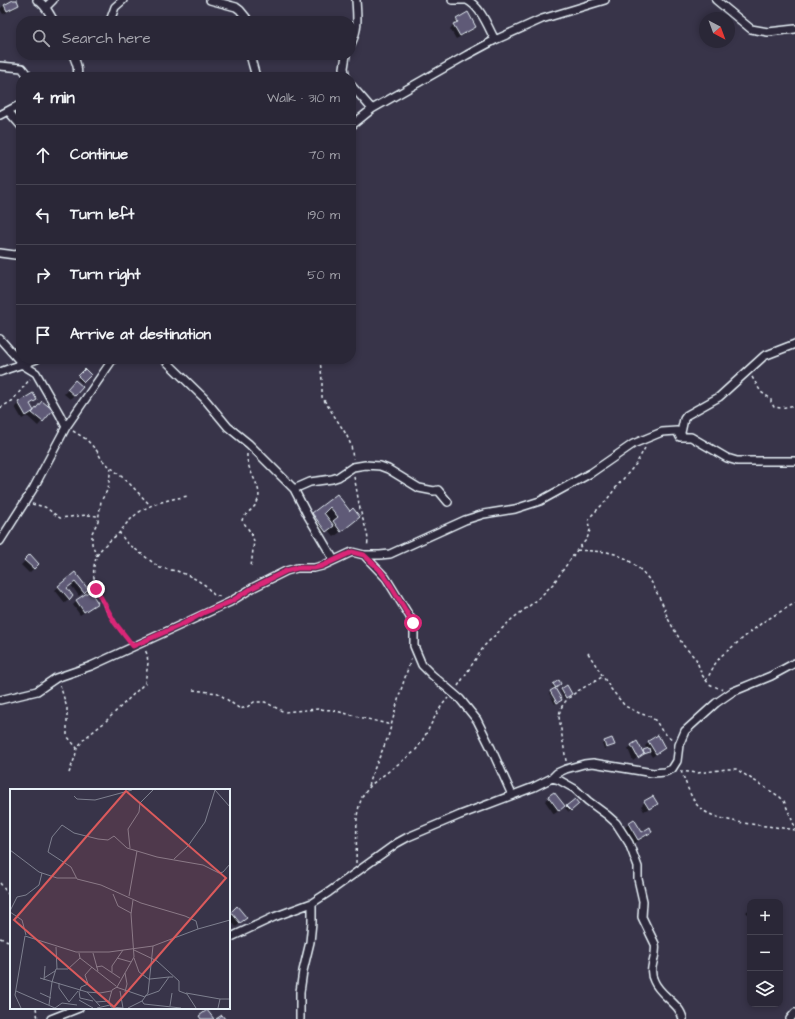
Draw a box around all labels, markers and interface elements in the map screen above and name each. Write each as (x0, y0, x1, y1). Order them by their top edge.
north arrow (699, 12, 735, 48)
search box (16, 16, 356, 60)
icon: search (30, 27, 52, 49)
text: Search here (62, 28, 151, 49)
text: 4 min (32, 86, 75, 110)
text: Walk · 310 m (267, 89, 340, 107)
icon: ahead (32, 144, 54, 166)
text: Continue (70, 144, 128, 165)
text: 70 m (308, 146, 340, 164)
icon: left (32, 204, 54, 226)
text: Turn left (70, 204, 134, 225)
text: 190 m (307, 206, 340, 224)
icon: right (32, 264, 54, 286)
text: Turn right (70, 264, 141, 285)
text: 50 m (307, 266, 340, 284)
icon: arrive (32, 324, 54, 346)
text: Arrive at destination (70, 324, 211, 345)
route end (87, 580, 105, 598)
route start (404, 614, 422, 632)
inset map (10, 789, 230, 1009)
map controls (747, 899, 783, 1007)
button: + (747, 899, 783, 935)
button: − (747, 935, 783, 971)
button: layers (747, 971, 783, 1007)

